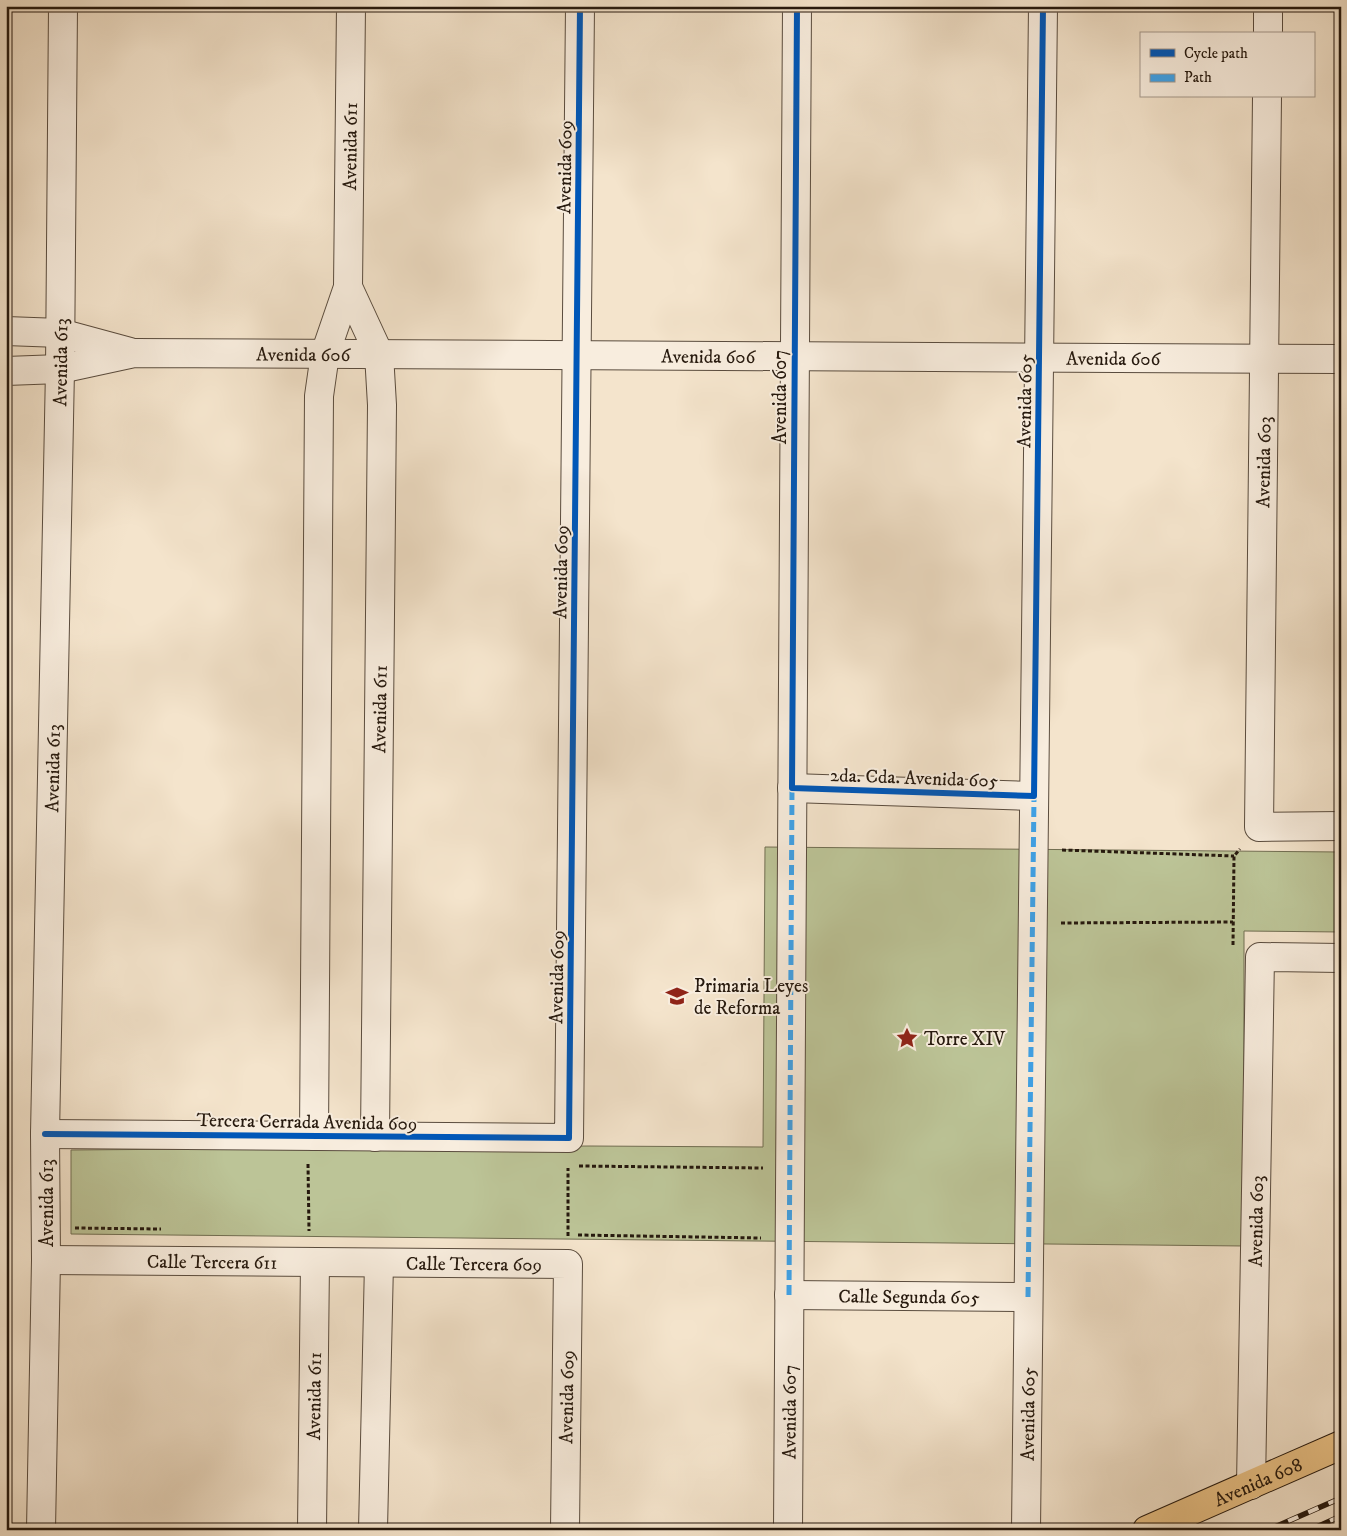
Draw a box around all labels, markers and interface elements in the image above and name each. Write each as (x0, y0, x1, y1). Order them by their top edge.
legend (1140, 32, 1314, 98)
text: Cycle path (1184, 44, 1248, 63)
text: Path (1184, 68, 1212, 87)
street label: Avenida 611 (339, 102, 363, 191)
street label: Avenida 609 (553, 120, 578, 214)
street label: Avenida 613 (49, 318, 73, 407)
street label: Avenida 606 (256, 344, 352, 367)
street label: Avenida 606 (661, 346, 757, 369)
street label: Avenida 606 (1066, 348, 1162, 371)
street label: Avenida 607 (769, 350, 792, 444)
street label: Avenida 605 (1013, 353, 1038, 448)
street label: Avenida 603 (1252, 416, 1277, 508)
street label: Avenida 609 (549, 525, 574, 619)
street label: Avenida 611 (368, 665, 393, 753)
street label: Avenida 613 (41, 724, 66, 813)
street label: 2da. Cda. Avenida 605 (829, 764, 999, 793)
street label: Avenida 609 (545, 930, 570, 1024)
place label: Primaria Leyes de Reforma (694, 975, 808, 1020)
school or university icon: Primaria Leyes de Reforma (664, 983, 690, 1009)
place icon: Torre XIV (894, 1025, 920, 1051)
place label: Torre XIV (924, 1028, 1006, 1051)
street label: Tercera Cerrada Avenida 609 (196, 1109, 418, 1136)
street label: Avenida 613 (36, 1159, 59, 1247)
street label: Avenida 603 (1245, 1175, 1269, 1267)
street label: Calle Tercera 611 (147, 1251, 277, 1275)
street label: Calle Tercera 609 (406, 1253, 542, 1277)
street label: Calle Segunda 605 (838, 1285, 980, 1310)
street label: Avenida 609 (555, 1350, 580, 1444)
street label: Avenida 611 (303, 1352, 327, 1440)
street label: Avenida 607 (778, 1365, 802, 1459)
street label: Avenida 605 (1017, 1366, 1041, 1461)
street label: Avenida 608 (1211, 1453, 1306, 1512)

